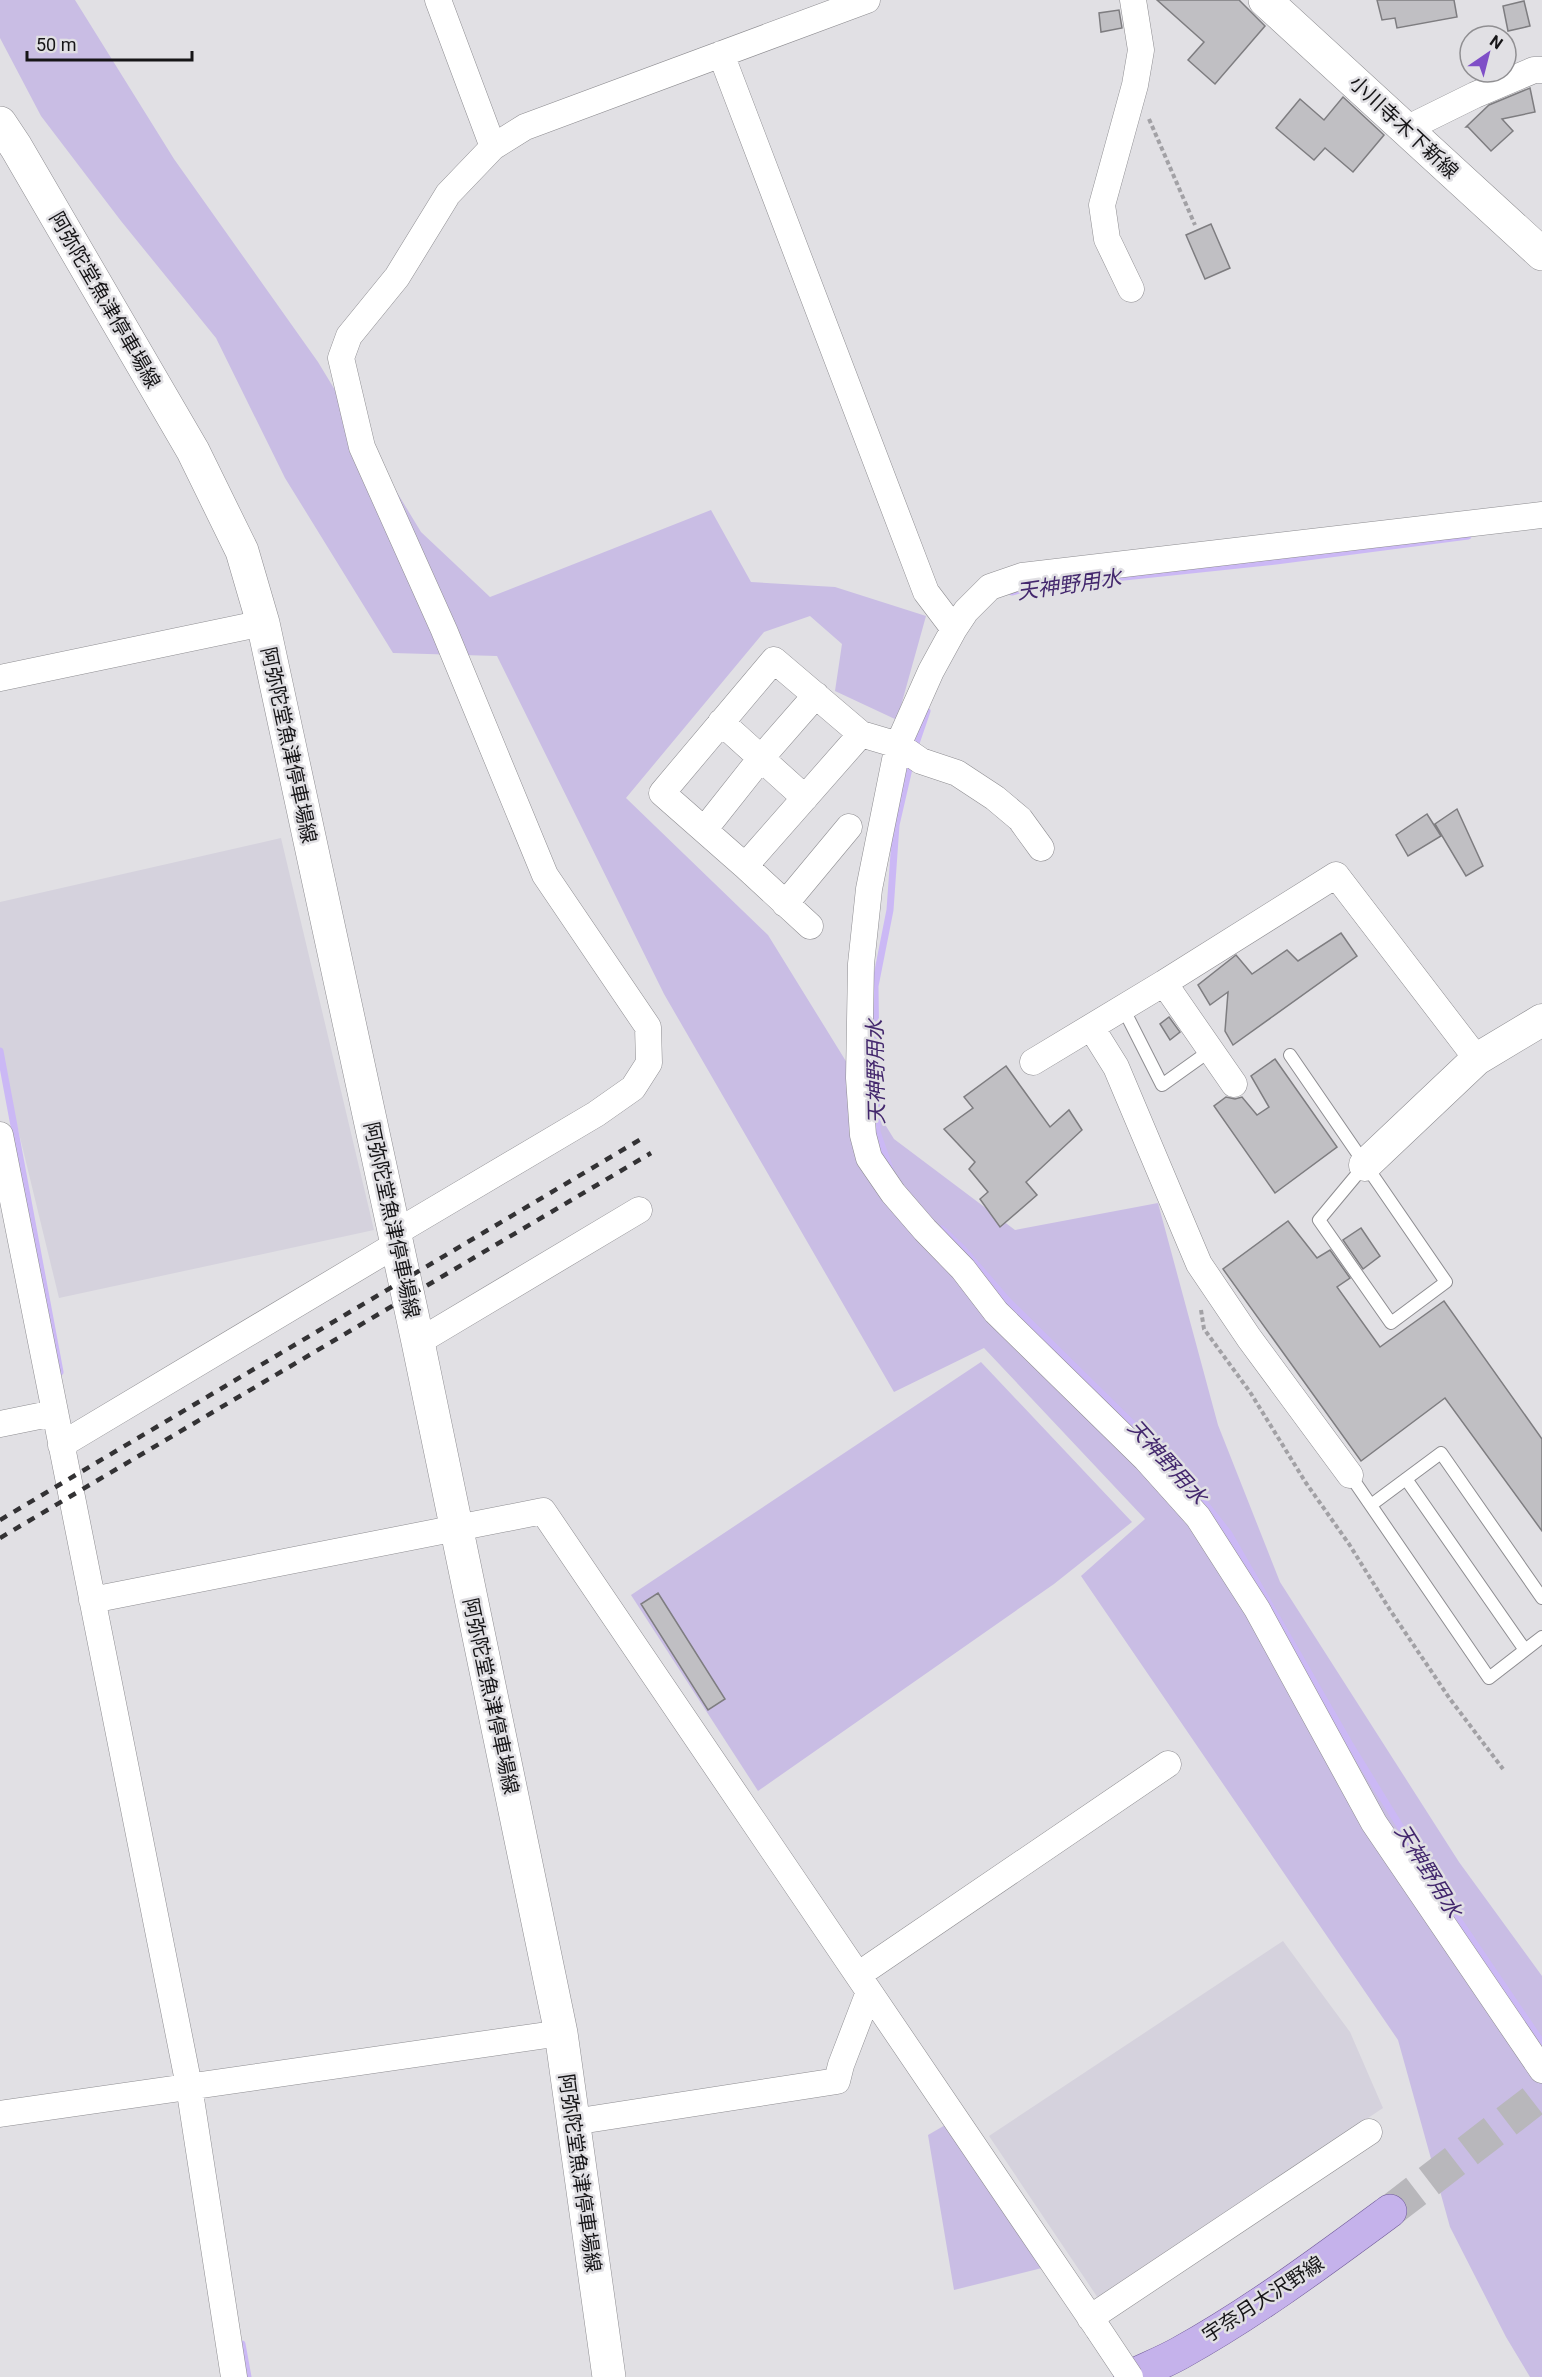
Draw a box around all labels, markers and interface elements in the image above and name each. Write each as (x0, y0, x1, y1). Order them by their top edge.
scale bar (27, 24, 192, 62)
north arrow (1458, 24, 1518, 84)
text: N (1486, 31, 1506, 53)
text: 50 m (36, 34, 76, 55)
street label: 小川寺木下新線 (1345, 70, 1463, 184)
street label: 阿弥陀堂魚津停車場線 (45, 207, 165, 393)
water label: 天神野用水 (1015, 566, 1125, 604)
street label: 阿弥陀堂魚津停車場線 (256, 645, 322, 845)
water label: 天神野用水 (863, 1017, 889, 1125)
street label: 阿弥陀堂魚津停車場線 (359, 1120, 425, 1320)
water label: 天神野用水 (1123, 1415, 1212, 1511)
street label: 阿弥陀堂魚津停車場線 (458, 1596, 524, 1796)
water label: 天神野用水 (1390, 1820, 1467, 1924)
street label: 阿弥陀堂魚津停車場線 (554, 2072, 606, 2274)
street label: 宇奈月大沢野線 (1198, 2251, 1328, 2347)

